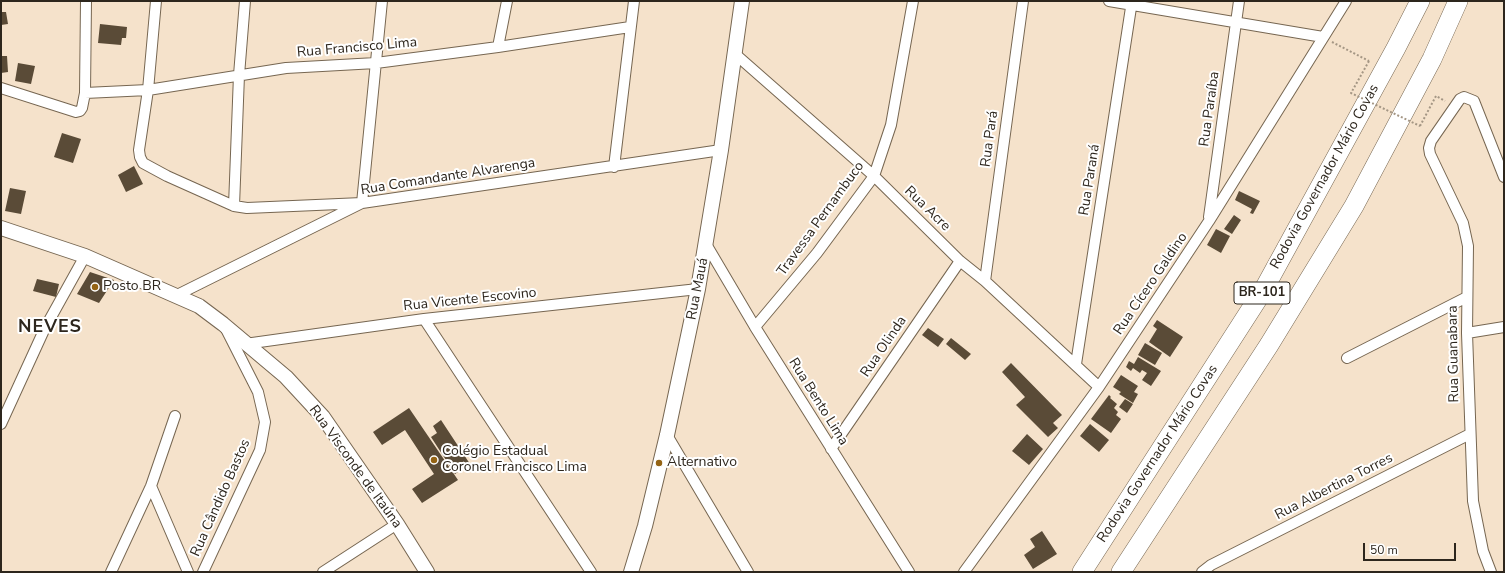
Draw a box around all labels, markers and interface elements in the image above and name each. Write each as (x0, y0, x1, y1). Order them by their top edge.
street label: Rua Francisco Lima (296, 34, 418, 62)
street label: Rua Paraíba (1196, 70, 1224, 148)
street label: Rodovia Governador Mário Covas (1267, 82, 1383, 272)
street label: Rua Pará (978, 110, 1002, 168)
street label: Rua Paraná (1076, 143, 1104, 217)
street label: Rua Comandante Alvarenga (360, 155, 536, 199)
street label: Travessa Pernambuco (774, 159, 868, 279)
street label: Rua Acre (901, 183, 953, 235)
street label: Rua Cícero Galdino (1111, 230, 1191, 338)
street label: Rua Mauá (684, 257, 712, 321)
place label: Posto BR (103, 279, 161, 295)
marker: Posto BR (90, 282, 100, 292)
road number: BR-101 (1234, 282, 1290, 304)
street label: Rua Vicente Escovino (403, 285, 537, 315)
street label: Rua Guanabara (1445, 305, 1463, 403)
street label: Rua Olinda (857, 313, 911, 381)
district label: NEVES (18, 317, 82, 339)
street label: Rua Bento Lima (784, 355, 852, 449)
street label: Rodovia Governador Mário Covas (1094, 362, 1222, 546)
street label: Rua Visconde de Itaúna (305, 402, 405, 532)
street label: Rua Cândido Bastos (188, 437, 254, 559)
place label: Colégio Estadual Coronel Francisco Lima (442, 444, 587, 476)
street label: Rua Albertina Torres (1272, 450, 1396, 524)
marker: Colégio Estadual Coronel Francisco Lima (429, 455, 439, 465)
place label: Alternativo (667, 455, 737, 471)
marker: Alternativo (654, 458, 664, 468)
scale bar (1365, 535, 1458, 561)
text: 50 m (1370, 542, 1398, 558)

